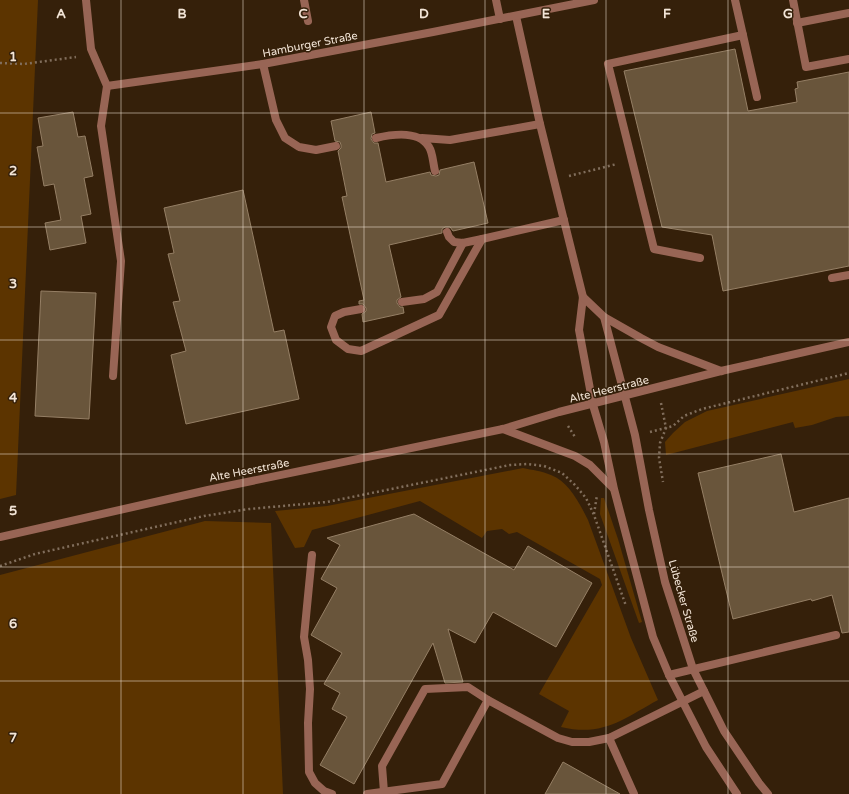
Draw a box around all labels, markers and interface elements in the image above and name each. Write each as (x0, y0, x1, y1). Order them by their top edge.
text: A (56, 6, 66, 22)
text: B (177, 6, 187, 22)
text: C (298, 6, 308, 22)
text: D (419, 6, 429, 22)
text: E (542, 6, 550, 22)
text: F (663, 6, 671, 22)
text: G (783, 6, 793, 22)
street label: Hamburger Straße (261, 29, 359, 60)
text: 1 (9, 49, 17, 65)
text: 2 (9, 163, 17, 179)
text: 3 (9, 276, 17, 292)
street label: Alte Heerstraße (568, 373, 650, 406)
text: 4 (9, 390, 18, 406)
street label: Alte Heerstraße (208, 456, 290, 485)
text: 5 (9, 503, 17, 519)
street label: Lübecker Straße (666, 558, 702, 644)
text: 6 (9, 616, 17, 632)
text: 7 (9, 730, 17, 746)

